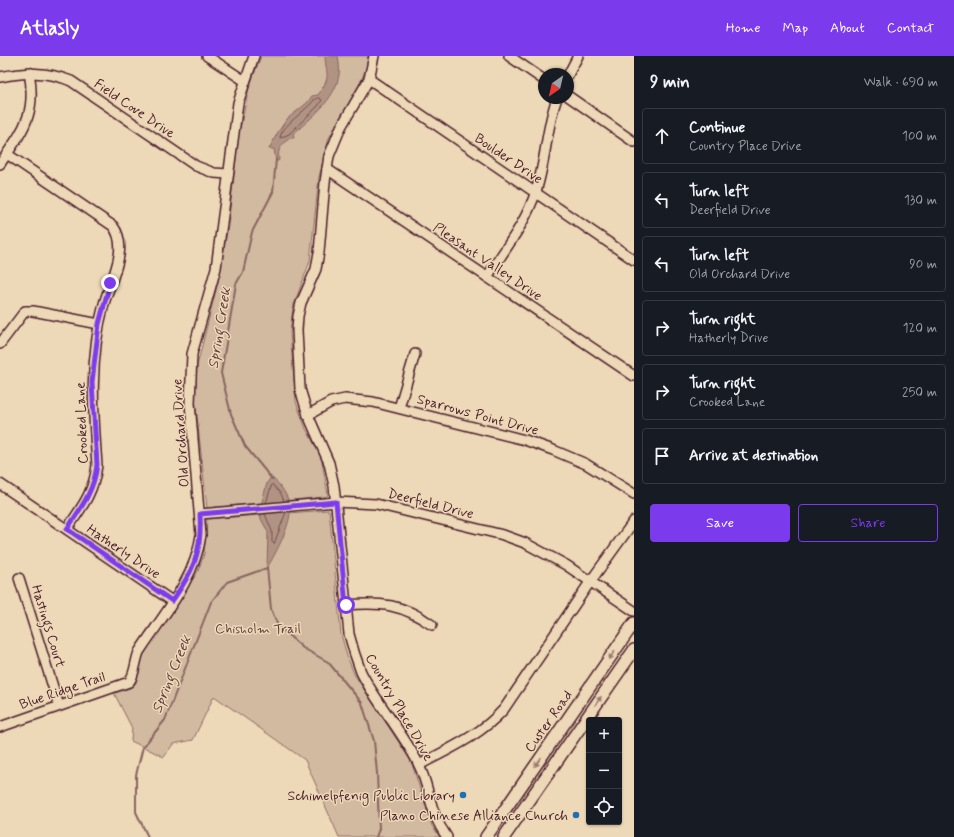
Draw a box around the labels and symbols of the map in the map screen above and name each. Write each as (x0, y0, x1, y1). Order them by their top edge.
north arrow (538, 68, 574, 104)
street label: Field Cove Drive (90, 75, 179, 143)
street label: Boulder Drive (471, 129, 546, 188)
street label: Pleasant Valley Drive (429, 219, 545, 305)
route end (101, 274, 119, 292)
water label: Spring Creek (204, 286, 238, 371)
street label: Old Orchard Drive (168, 378, 194, 488)
street label: Crooked Lane (72, 382, 92, 464)
street label: Sparrows Point Drive (415, 390, 540, 440)
street label: Deerfield Drive (386, 485, 476, 523)
street label: Hatherly Drive (83, 521, 164, 583)
street label: Hastings Court (25, 583, 69, 671)
route start (337, 596, 355, 614)
park label: Chisholm Trail (215, 620, 301, 638)
water label: Spring Creek (147, 632, 199, 717)
one-way arrow (608, 649, 616, 660)
street label: Country Place Drive (361, 651, 437, 765)
street label: Blue Ridge Trail (17, 668, 108, 715)
street label: Custer Road (521, 687, 577, 756)
one-way arrow (594, 696, 602, 707)
one-way arrow (534, 756, 542, 767)
place label: Schimelpfenig Public Library (288, 787, 455, 806)
marker: Schimelpfenig Public Library (458, 790, 468, 800)
place label: Plano Chinese Alliance Church (380, 807, 568, 825)
marker: Plano Chinese Alliance Church (571, 810, 581, 820)

